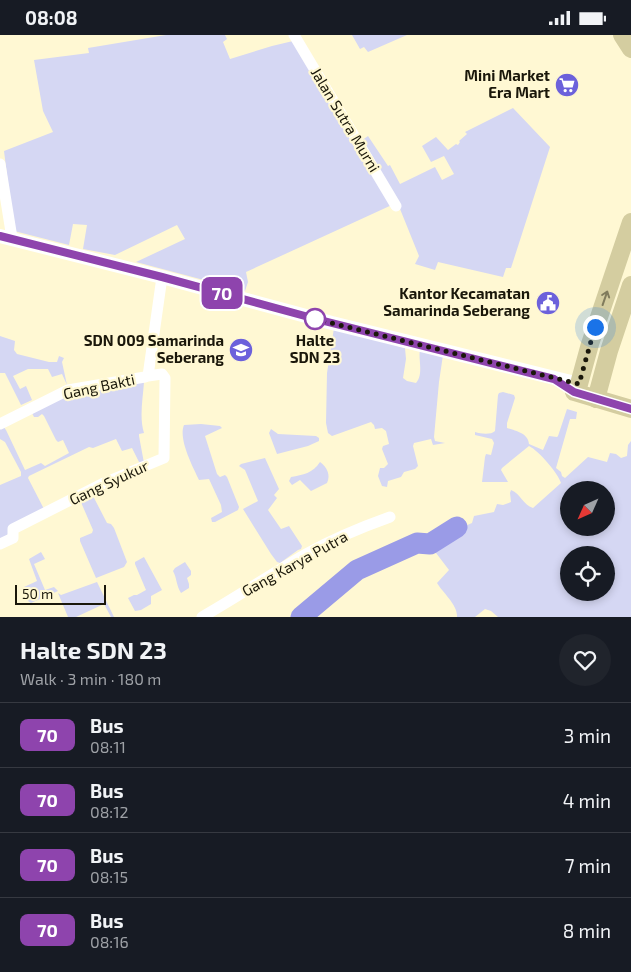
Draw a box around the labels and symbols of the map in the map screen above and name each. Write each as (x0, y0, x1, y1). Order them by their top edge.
street label: Jalan Sutra Murni (308, 64, 384, 175)
place label: Mini Market Era Mart (464, 66, 550, 101)
supermarket icon: Mini Market Era Mart (554, 72, 580, 98)
line badge: 70 (200, 277, 244, 309)
place label: Kantor Kecamatan Samarinda Seberang (383, 284, 530, 319)
public building icon: Kantor Kecamatan Samarinda Seberang (535, 290, 561, 316)
one-way arrow (601, 291, 610, 306)
marker: Halte SDN 23 (304, 308, 326, 330)
your location (583, 315, 608, 340)
place label: SDN 009 Samarinda Seberang (84, 331, 224, 366)
place label: Halte SDN 23 (290, 331, 340, 366)
school or university icon: SDN 009 Samarinda Seberang (228, 337, 254, 363)
street label: Gang Bakti (61, 370, 136, 402)
street label: Gang Syukur (66, 456, 151, 508)
north arrow (560, 481, 615, 536)
street label: Gang Karya Putra (239, 527, 350, 600)
scale bar (15, 582, 106, 605)

